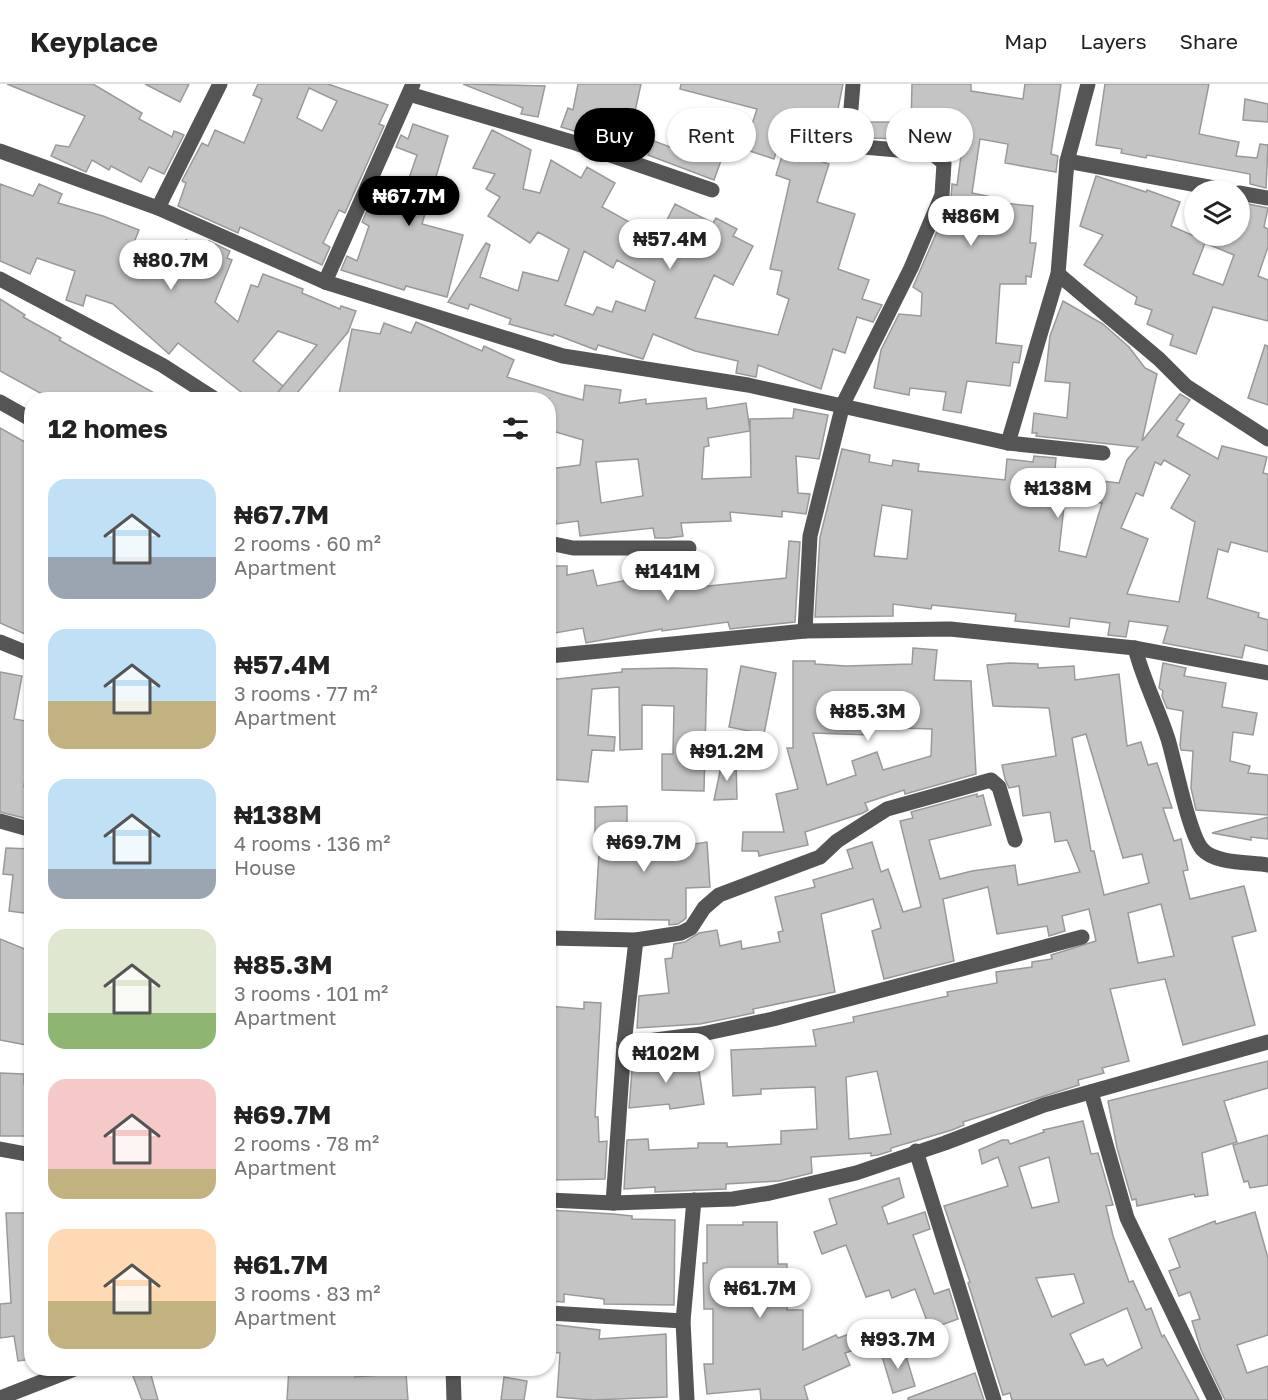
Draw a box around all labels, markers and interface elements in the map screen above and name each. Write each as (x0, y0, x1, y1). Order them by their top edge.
text: Keyplace (30, 25, 158, 58)
text: Map (1004, 28, 1047, 54)
text: Layers (1080, 28, 1147, 54)
text: Share (1180, 28, 1238, 54)
chip: Buy (574, 108, 655, 162)
chip: Rent (667, 108, 756, 162)
chip: Filters (768, 108, 874, 162)
chip: New (886, 108, 973, 162)
pin: ₦67.7M (360, 176, 458, 227)
map controls (1184, 180, 1250, 246)
button: layers (1184, 180, 1250, 246)
text: ₦67.7M (372, 183, 446, 207)
pin: ₦86M (935, 196, 1007, 247)
text: ₦86M (942, 203, 1000, 227)
pin: ₦57.4M (621, 219, 719, 270)
text: ₦57.4M (633, 226, 707, 250)
pin: ₦80.7M (122, 240, 220, 291)
text: ₦80.7M (133, 247, 209, 271)
icon: filters (499, 412, 532, 445)
text: 12 homes (48, 413, 168, 444)
pin: ₦138M (1016, 468, 1100, 519)
text: ₦138M (1024, 475, 1092, 499)
text: ₦67.7M (234, 499, 329, 530)
icon: home (96, 503, 168, 575)
text: 2 rooms · 60 m² (234, 531, 381, 555)
pin: ₦141M (626, 551, 710, 602)
text: Apartment (234, 555, 337, 579)
text: ₦141M (635, 558, 701, 582)
text: ₦57.4M (234, 649, 331, 680)
icon: home (96, 653, 168, 725)
text: 3 rooms · 77 m² (234, 681, 378, 705)
pin: ₦85.3M (819, 691, 917, 742)
text: ₦85.3M (830, 698, 906, 722)
text: Apartment (234, 705, 337, 729)
pin: ₦91.2M (678, 731, 776, 782)
text: ₦91.2M (690, 738, 764, 762)
text: ₦138M (234, 799, 322, 830)
icon: home (96, 803, 168, 875)
pin: ₦69.7M (595, 822, 693, 873)
text: ₦69.7M (607, 829, 681, 853)
text: 4 rooms · 136 m² (234, 831, 391, 855)
text: House (234, 855, 296, 879)
text: ₦85.3M (234, 949, 333, 980)
icon: home (96, 953, 168, 1025)
text: 3 rooms · 101 m² (234, 981, 388, 1005)
text: Apartment (234, 1005, 337, 1029)
pin: ₦102M (624, 1033, 708, 1084)
text: ₦102M (632, 1040, 700, 1064)
text: ₦69.7M (234, 1099, 331, 1130)
icon: home (96, 1103, 168, 1175)
text: 2 rooms · 78 m² (234, 1131, 379, 1155)
text: Apartment (234, 1155, 337, 1179)
text: ₦61.7M (234, 1249, 328, 1280)
icon: home (96, 1253, 168, 1325)
pin: ₦61.7M (711, 1268, 809, 1319)
text: ₦61.7M (724, 1275, 796, 1299)
text: 3 rooms · 83 m² (234, 1281, 380, 1305)
text: Apartment (234, 1305, 337, 1329)
pin: ₦93.7M (849, 1319, 947, 1370)
text: ₦93.7M (861, 1326, 935, 1350)

